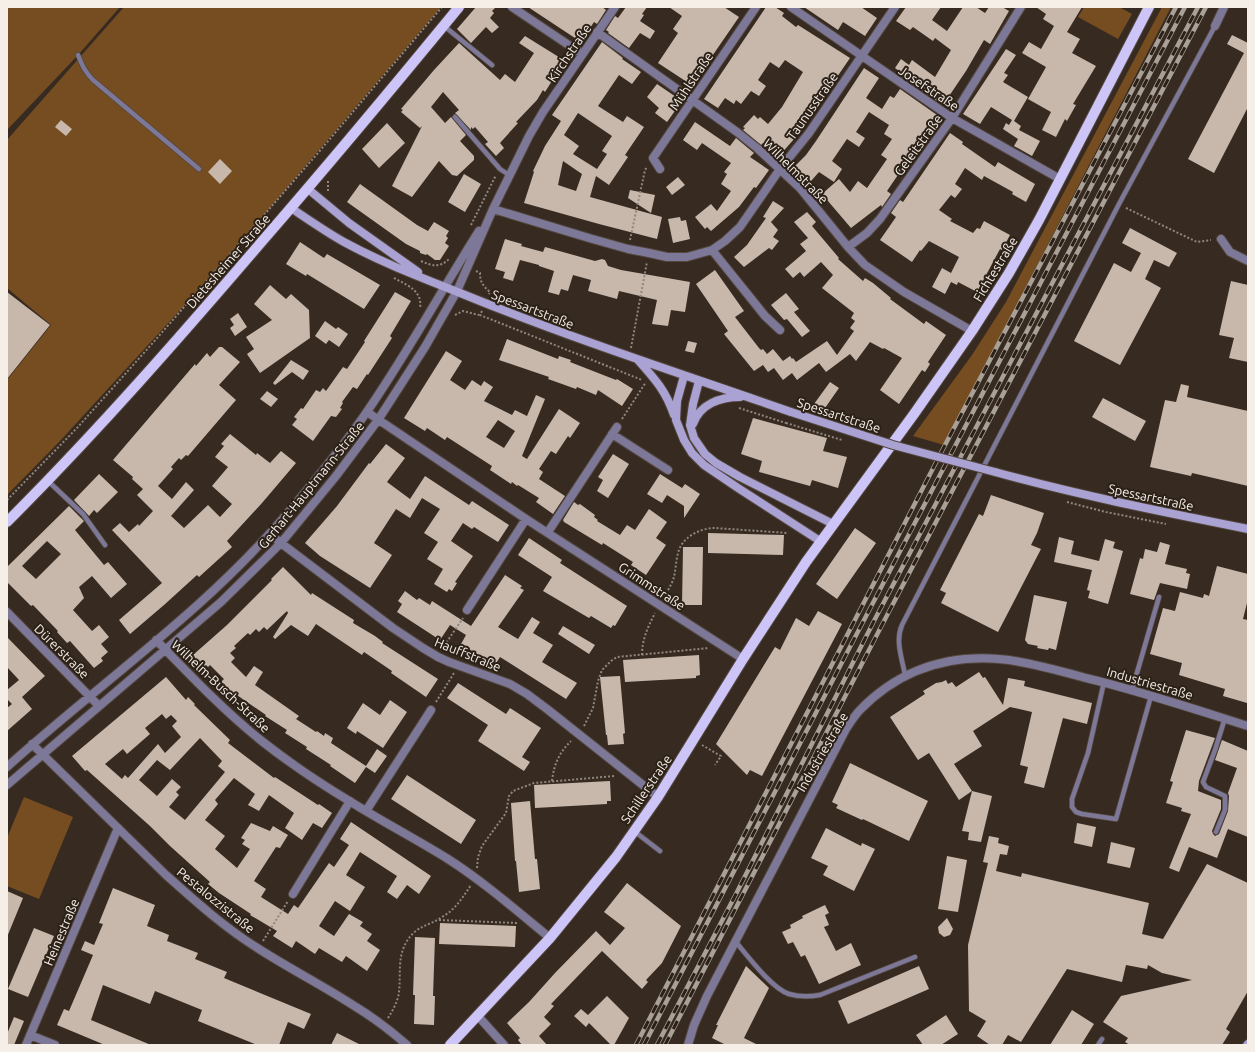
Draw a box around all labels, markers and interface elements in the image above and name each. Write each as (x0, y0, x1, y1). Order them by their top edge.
street label: Kirchstraße (544, 21, 594, 85)
street label: Mühlstraße (666, 49, 716, 113)
street label: Josefstraße (896, 63, 962, 113)
street label: Taunusstraße (784, 70, 840, 142)
street label: Geleitstraße (891, 112, 945, 178)
street label: Wilhelmstraße (761, 136, 831, 206)
street label: Dietesheimer Straße (183, 211, 273, 311)
street label: Fichtestraße (970, 234, 1020, 304)
street label: Spessartstraße (490, 287, 576, 331)
street label: Spessartstraße (795, 395, 883, 435)
street label: Gerhart-Hauptmann-Straße (255, 419, 367, 551)
street label: Spessartstraße (1107, 481, 1195, 513)
street label: Grimmstraße (616, 559, 688, 613)
street label: Dürerstraße (32, 621, 92, 681)
street label: Hauffstraße (433, 634, 503, 674)
street label: Wilhelm-Busch-Straße (169, 637, 273, 735)
street label: Industriestraße (1105, 664, 1195, 702)
street label: Industriestraße (794, 710, 850, 794)
street label: Schillerstraße (618, 752, 674, 826)
street label: Pestalozzistraße (174, 865, 258, 935)
street label: Heinestraße (41, 896, 81, 968)

